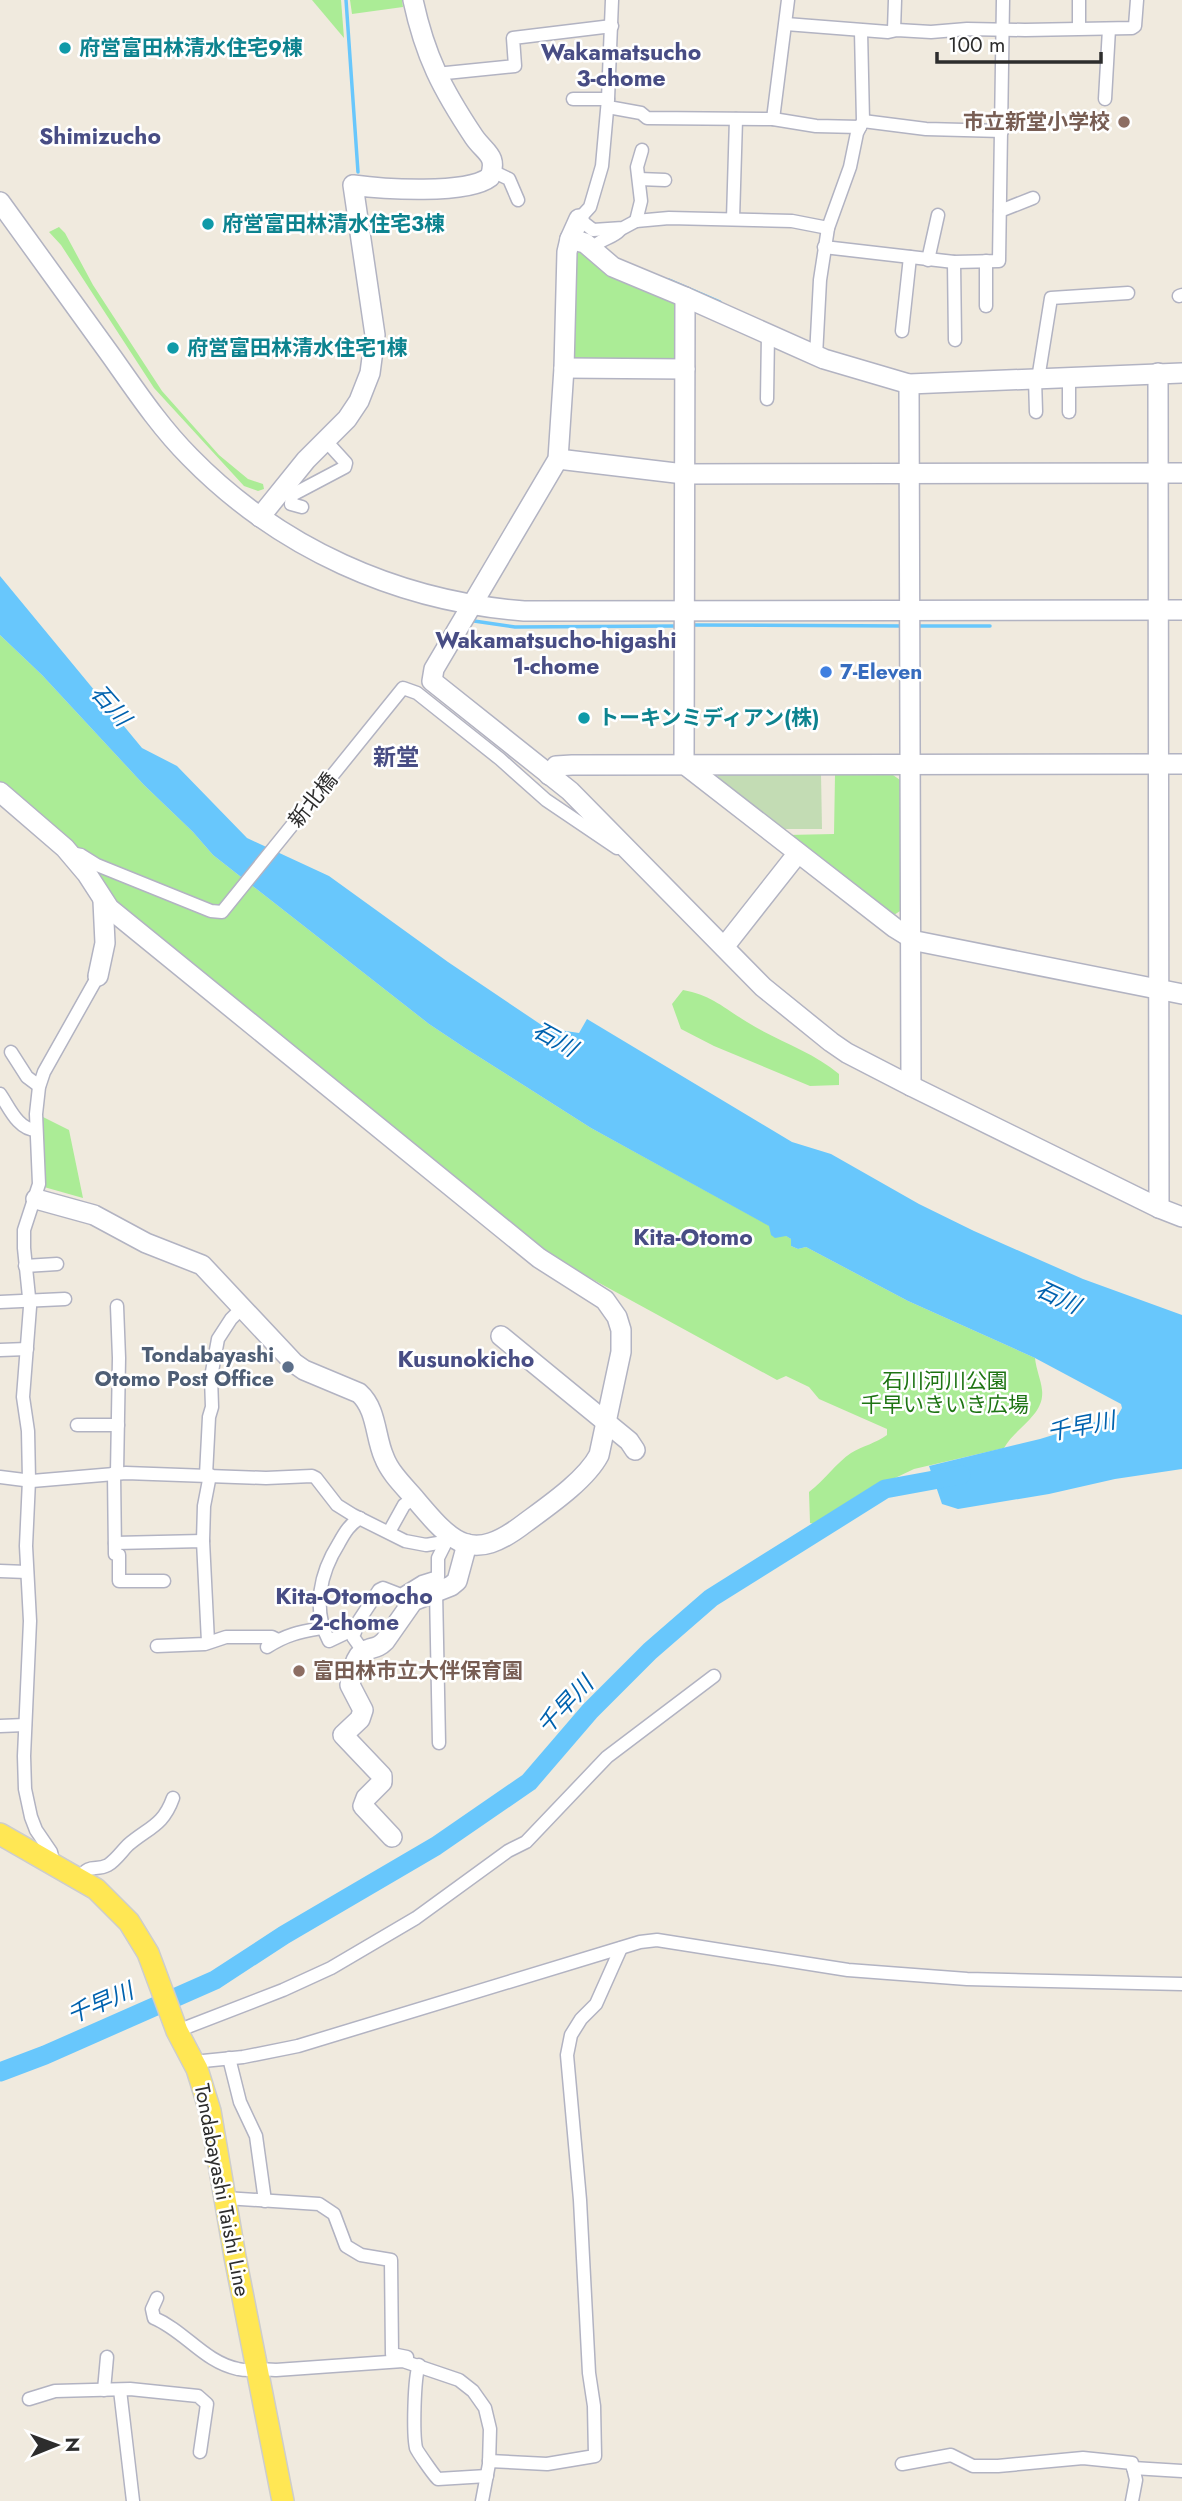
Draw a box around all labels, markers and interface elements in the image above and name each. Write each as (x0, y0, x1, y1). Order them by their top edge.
scale bar (937, 21, 1102, 65)
text: 100 m (948, 30, 1005, 60)
place label: 府営富田林清水住宅9棟 (79, 33, 303, 63)
district label: Wakamatsucho 3-chome (541, 35, 701, 95)
marker: 府営富田林清水住宅9棟 (57, 40, 73, 56)
place label: 市立新堂小学校 (963, 107, 1110, 137)
marker: 市立新堂小学校 (1116, 114, 1132, 130)
district label: Shimizucho (39, 119, 161, 153)
place label: 府営富田林清水住宅3棟 (222, 209, 445, 239)
marker: 府営富田林清水住宅3棟 (200, 216, 216, 232)
place label: 府営富田林清水住宅1棟 (187, 333, 408, 363)
marker: 府営富田林清水住宅1棟 (165, 340, 181, 356)
district label: Wakamatsucho-higashi 1-chome (435, 623, 677, 683)
place label: 7-Eleven (840, 657, 922, 687)
marker: 7-Eleven (818, 664, 834, 680)
water label: 石川 (83, 676, 141, 736)
place label: トーキンミディアン(株) (598, 703, 819, 733)
marker: トーキンミディアン(株) (576, 710, 592, 726)
district label: 新堂 (373, 740, 419, 774)
street label: 新北橋 (282, 766, 344, 834)
water label: 石川 (527, 1013, 586, 1066)
district label: Kita-Otomo (633, 1220, 753, 1254)
water label: 石川 (1030, 1272, 1089, 1323)
place label: Tondabayashi Otomo Post Office (94, 1340, 274, 1394)
district label: Kusunokicho (398, 1342, 534, 1376)
marker: Tondabayashi Otomo Post Office (280, 1359, 296, 1375)
park label: 石川河川公園 千早いきいき広場 (861, 1366, 1029, 1420)
water label: 千早川 (1044, 1402, 1121, 1449)
district label: Kita-Otomocho 2-chome (275, 1579, 433, 1639)
place label: 富田林市立大伴保育園 (313, 1656, 523, 1686)
marker: 富田林市立大伴保育園 (291, 1663, 307, 1679)
water label: 千早川 (529, 1666, 603, 1742)
water label: 千早川 (62, 1973, 141, 2032)
street label: Tondabayashi Taishi Line (187, 2081, 257, 2299)
north arrow (21, 2410, 91, 2480)
text: N (59, 2437, 86, 2452)

